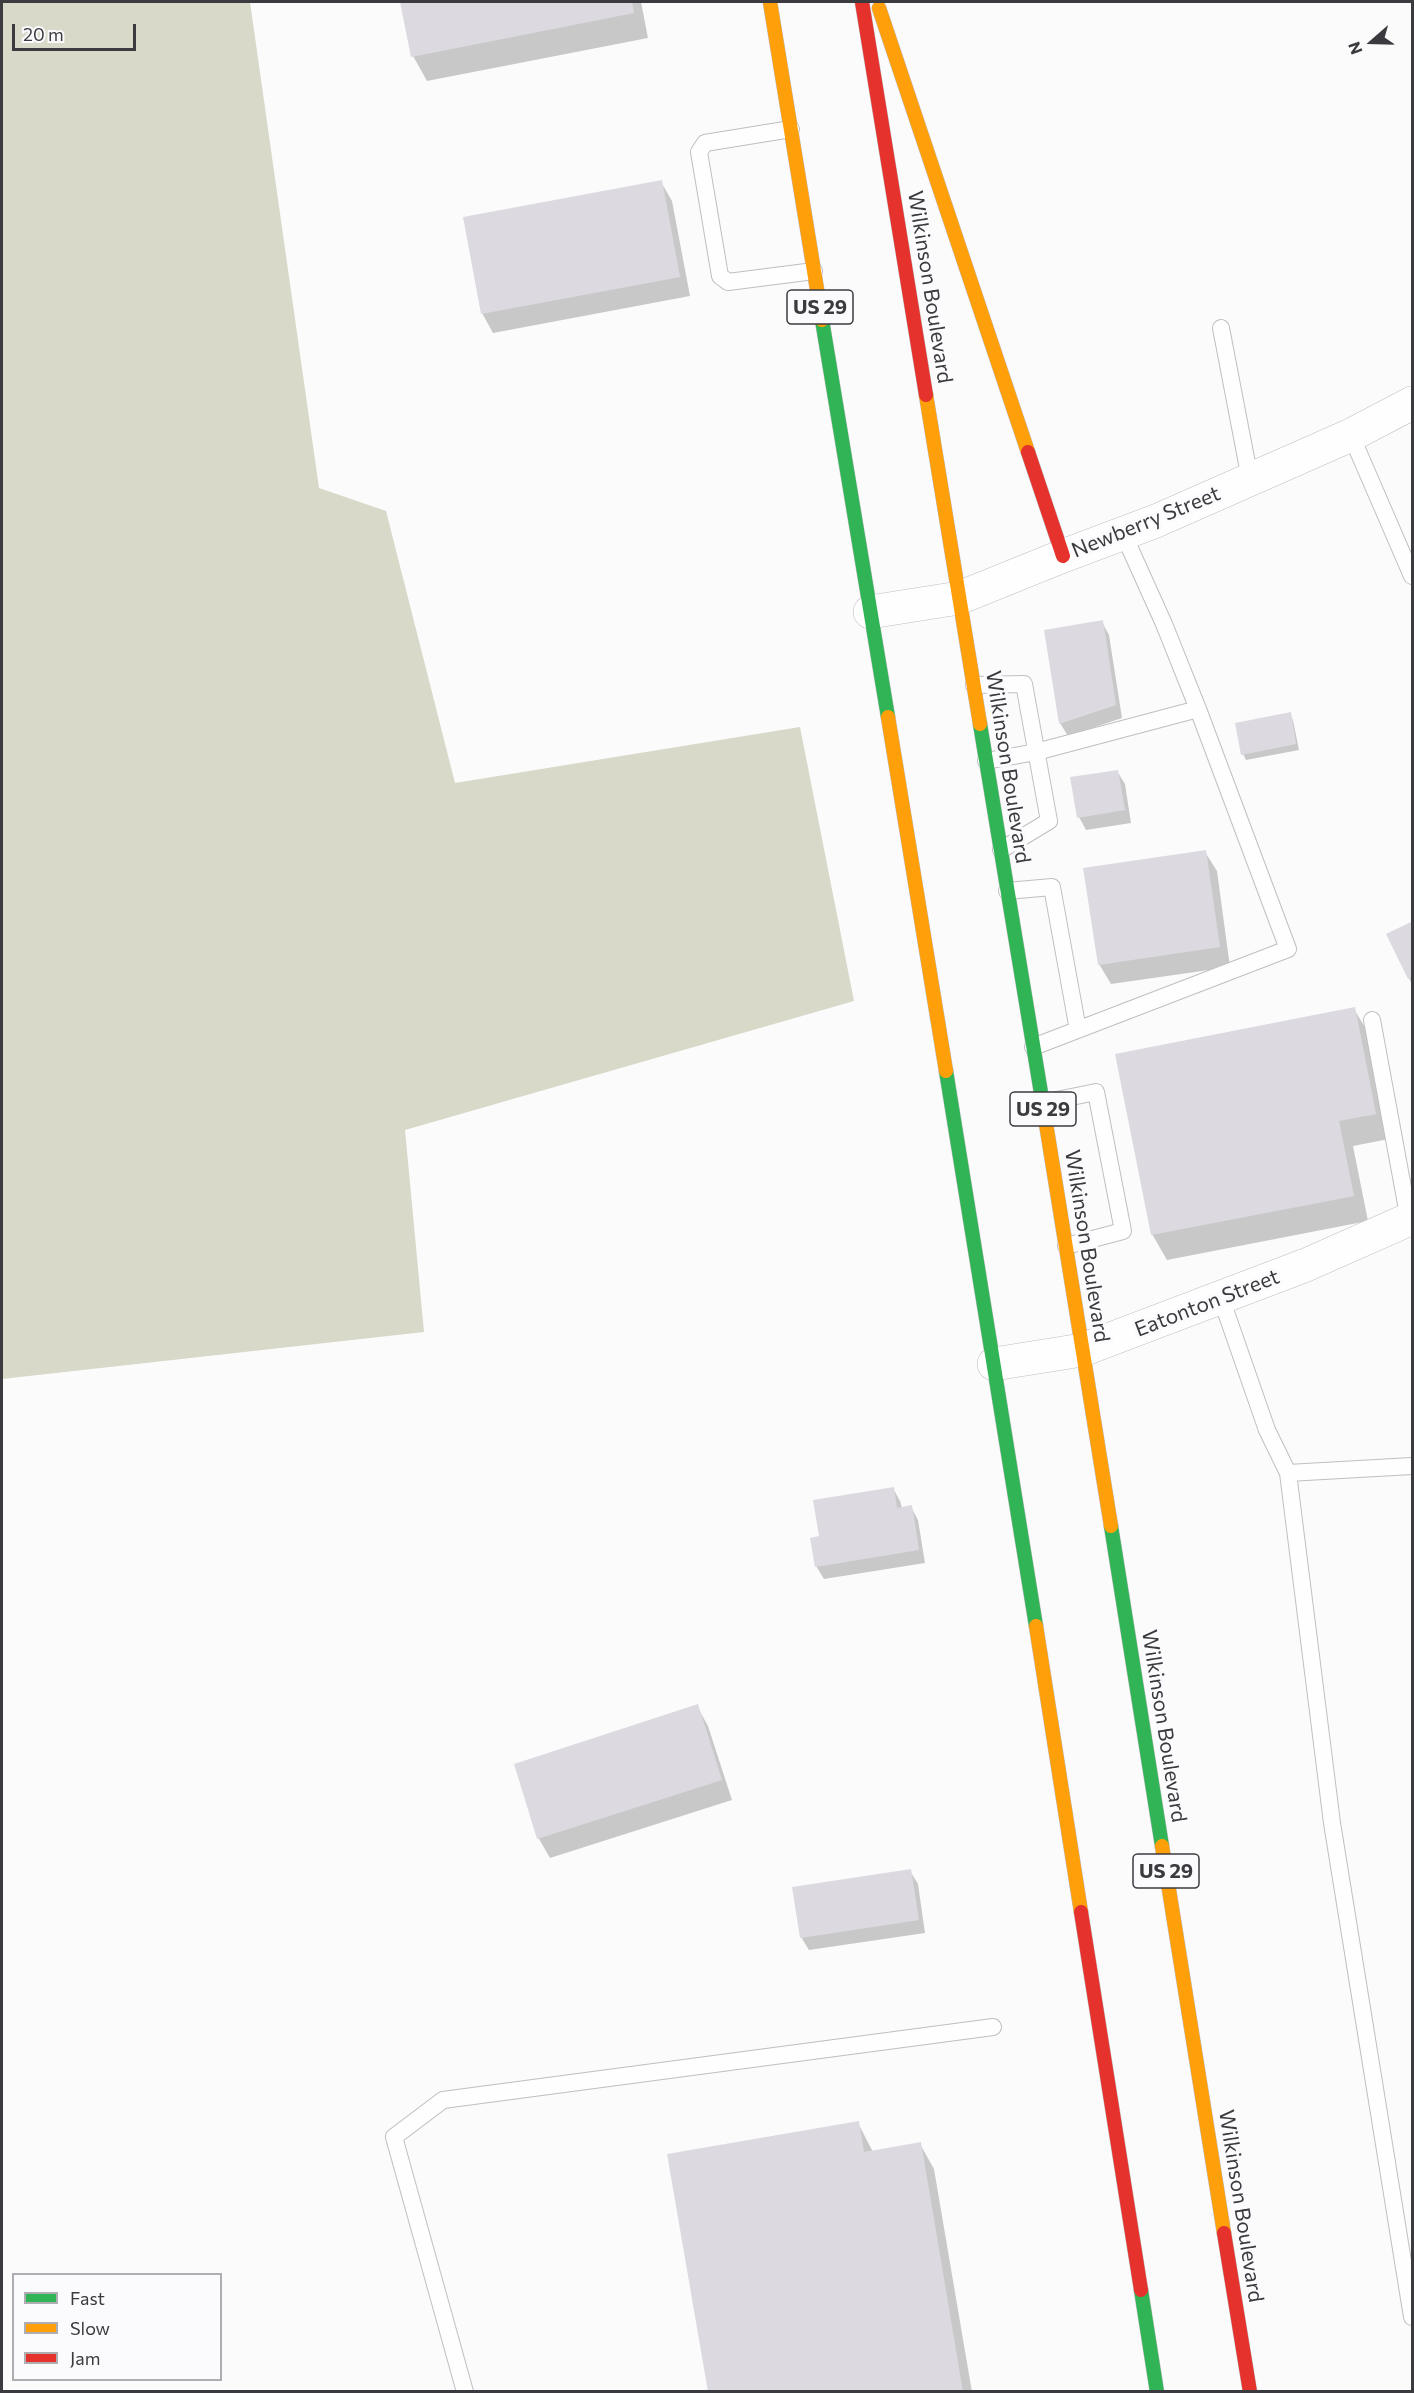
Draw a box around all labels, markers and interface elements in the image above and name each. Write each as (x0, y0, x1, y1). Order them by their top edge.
scale bar (15, 12, 140, 50)
north arrow (1342, 12, 1402, 72)
text: 20 m (23, 23, 64, 45)
text: N (1344, 39, 1366, 57)
street label: Wilkinson Boulevard (902, 189, 958, 385)
road number: US 29 (787, 290, 853, 324)
street label: Newberry Street (1068, 481, 1224, 563)
street label: Wilkinson Boulevard (980, 669, 1036, 865)
road number: US 29 (1010, 1092, 1076, 1126)
street label: Wilkinson Boulevard (1059, 1148, 1115, 1344)
street label: Eatonton Street (1131, 1264, 1283, 1342)
street label: Wilkinson Boulevard (1136, 1628, 1192, 1824)
road number: US 29 (1133, 1854, 1199, 1888)
street label: Wilkinson Boulevard (1213, 2108, 1269, 2304)
legend (12, 2273, 222, 2381)
text: Fast (70, 2287, 105, 2309)
text: Slow (70, 2317, 110, 2339)
text: Jam (70, 2347, 100, 2369)

